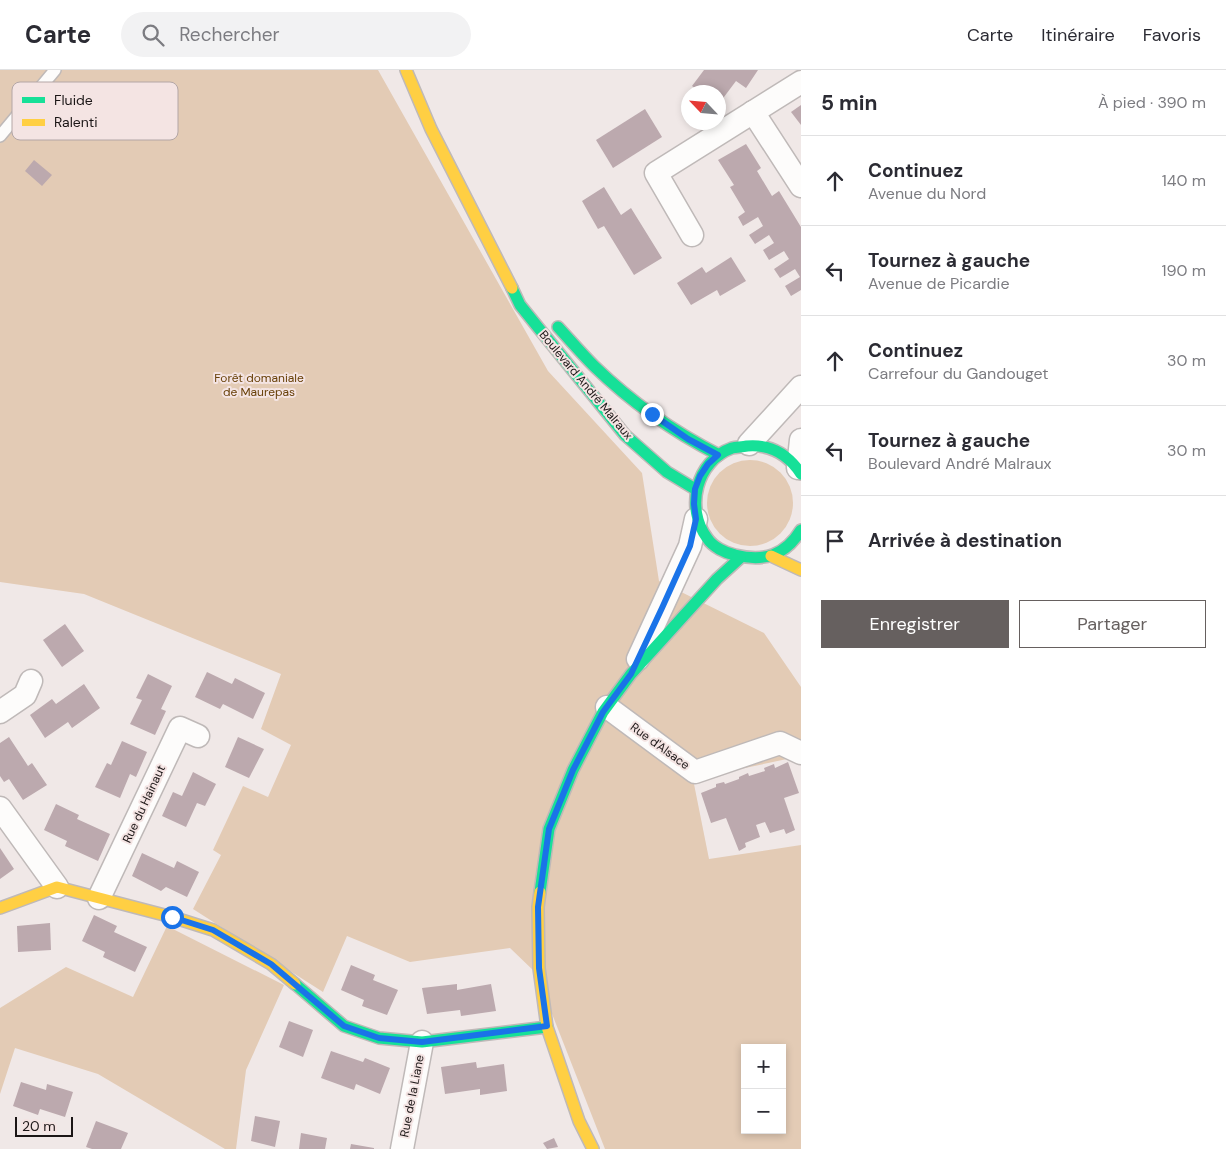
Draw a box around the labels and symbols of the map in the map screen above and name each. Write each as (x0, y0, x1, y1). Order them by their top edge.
legend (12, 82, 178, 140)
north arrow (681, 85, 726, 130)
text: Fluide (54, 91, 93, 109)
text: Ralenti (54, 113, 98, 131)
street label: Boulevard André Malraux (536, 327, 636, 443)
park label: Forêt domaniale de Maurepas (214, 370, 304, 400)
route end (641, 403, 664, 426)
street label: Rue d'Alsace (627, 719, 693, 773)
street label: Rue du Hainaut (119, 762, 169, 846)
route start (161, 906, 184, 929)
street label: Rue de la Liane (396, 1053, 428, 1138)
scale bar (15, 1114, 72, 1137)

